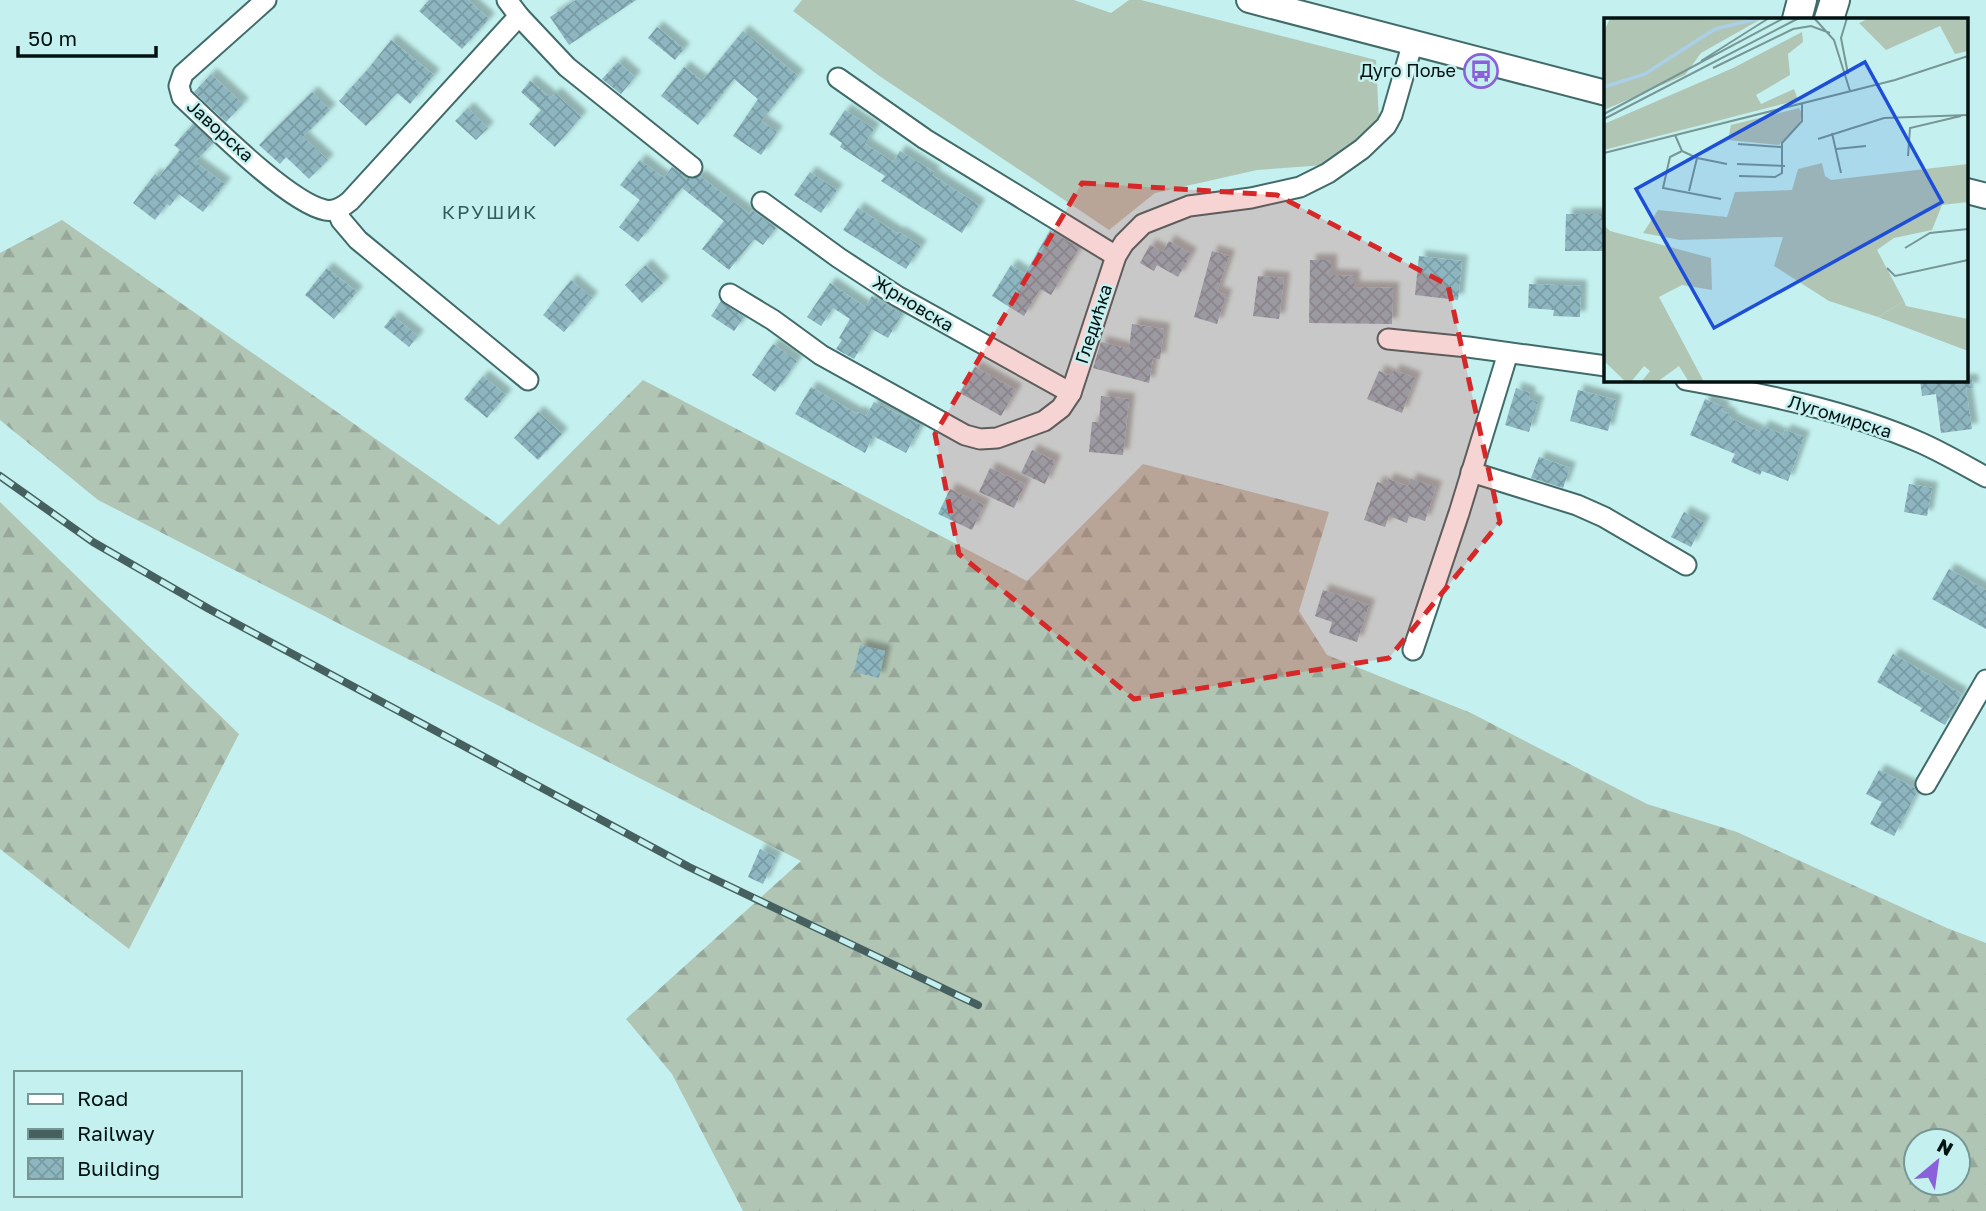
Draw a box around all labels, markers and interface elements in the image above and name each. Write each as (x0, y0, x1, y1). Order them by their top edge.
scale bar (18, 14, 156, 58)
inset map (1604, 18, 1968, 382)
text: 50 m (28, 25, 77, 51)
bus stop icon: Дуго Поље (1462, 52, 1500, 90)
place label: Дуго Поље (1360, 59, 1456, 81)
street label: Јаворска (183, 95, 259, 166)
district label: КРУШИК (442, 200, 538, 223)
street label: Жрновска (869, 270, 958, 336)
street label: Гледићка (1070, 281, 1116, 366)
street label: Лугомирска (1786, 390, 1895, 442)
legend (14, 1071, 242, 1197)
text: Road (77, 1085, 128, 1111)
text: Railway (77, 1120, 155, 1146)
north arrow (1902, 1127, 1972, 1197)
text: N (1934, 1133, 1957, 1160)
text: Building (77, 1155, 160, 1181)

